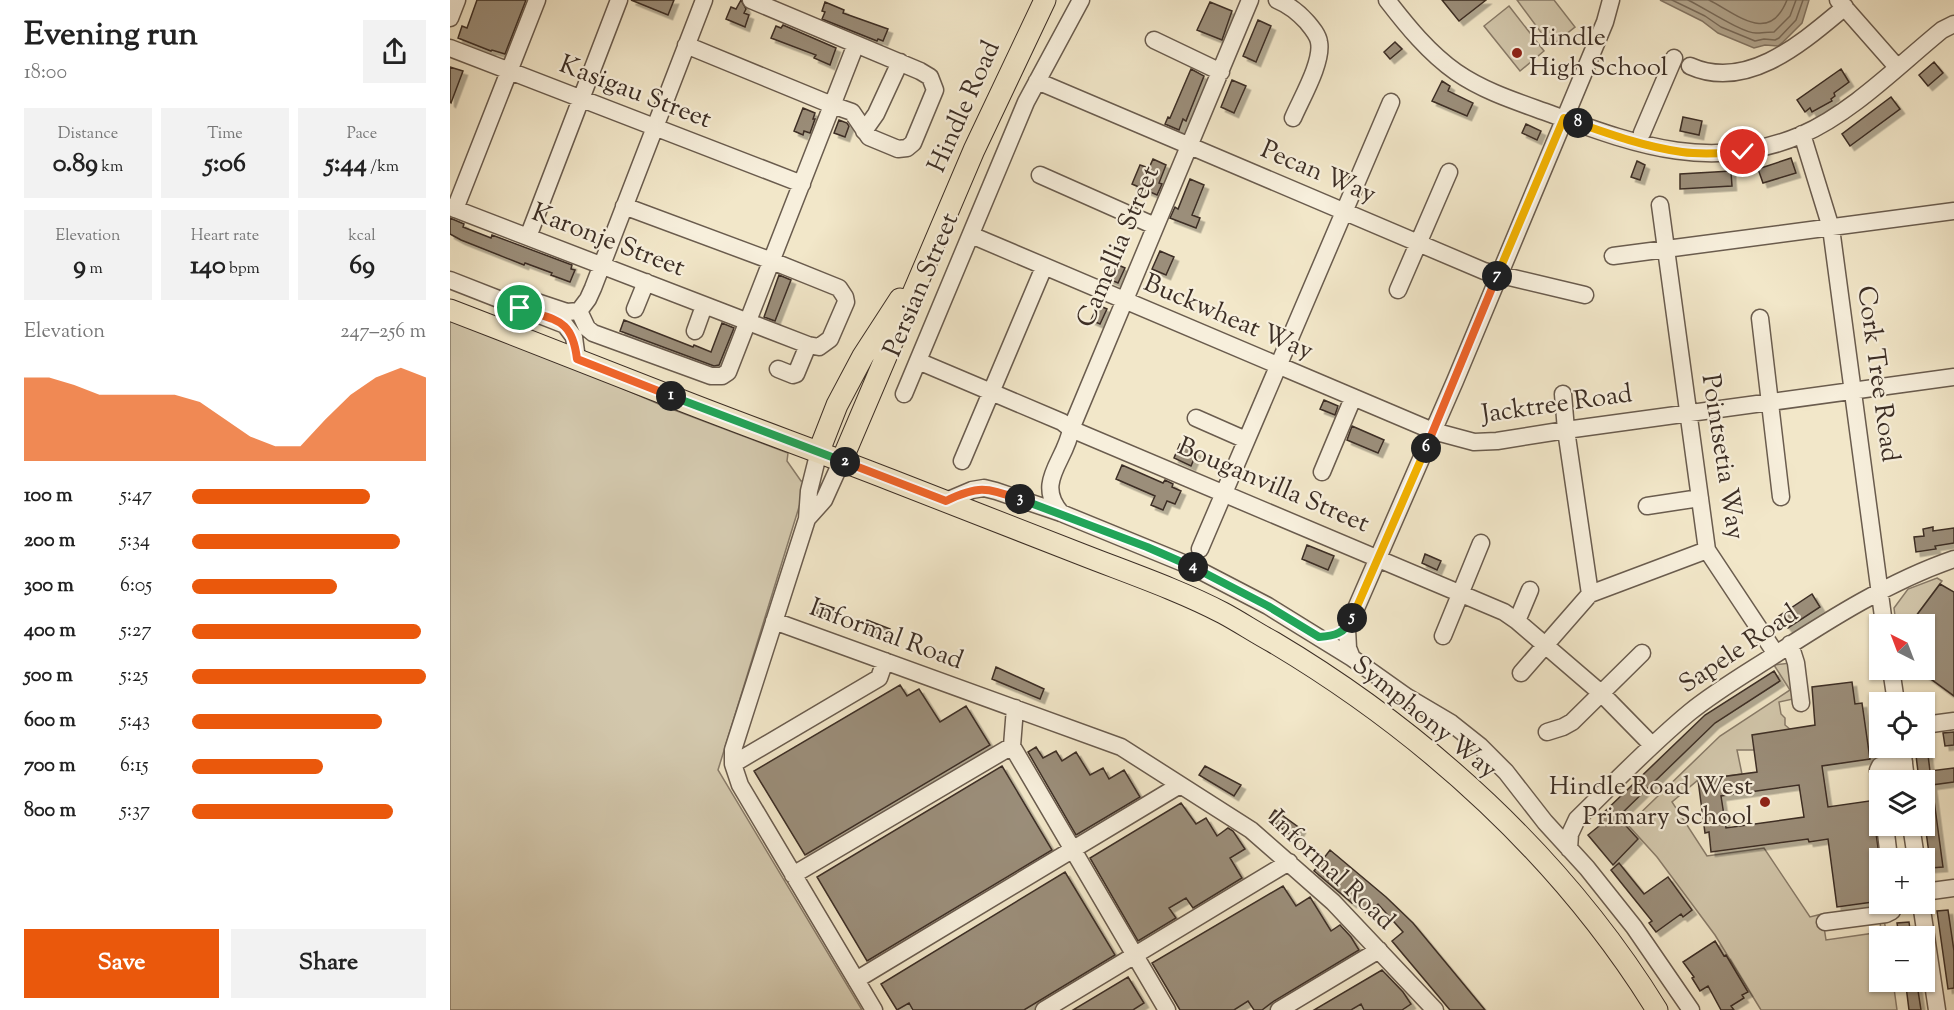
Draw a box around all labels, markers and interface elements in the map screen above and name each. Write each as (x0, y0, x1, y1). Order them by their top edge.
text: Evening run (24, 12, 198, 60)
button: share (363, 20, 426, 83)
place label: Hindle High School (1529, 20, 1668, 87)
street label: Hindle Road (919, 35, 1011, 179)
marker: Hindle High School (1510, 46, 1524, 60)
street label: Kasigau Street (554, 47, 717, 139)
text: 18:00 (24, 59, 67, 88)
pin: 8 (1563, 108, 1593, 138)
text: 8 (1574, 111, 1582, 134)
text: Distance (58, 123, 118, 146)
text: Time (207, 123, 243, 146)
text: Pace (347, 123, 377, 146)
pin (1717, 126, 1768, 177)
street label: Pecan Way (1255, 132, 1382, 214)
icon: check (1726, 135, 1759, 168)
text: 0.89 (53, 146, 98, 183)
text: 5:06 (204, 146, 246, 183)
text: 5:44 (325, 146, 367, 183)
text: km (98, 156, 123, 179)
text: /km (367, 156, 399, 179)
street label: Camellia Street (1068, 160, 1170, 334)
street label: Karonje Street (526, 195, 690, 287)
street label: Persian Street (875, 207, 969, 363)
text: Elevation (56, 225, 120, 248)
text: Heart rate (191, 225, 259, 248)
text: kcal (348, 225, 376, 248)
text: 9 (73, 248, 86, 285)
text: 140 (190, 248, 226, 285)
text: 69 (349, 248, 375, 285)
text: m (86, 258, 103, 281)
text: bpm (226, 258, 260, 281)
pin: 7 (1482, 261, 1512, 291)
text: 7 (1493, 264, 1501, 287)
street label: Buckwheat Way (1137, 266, 1319, 370)
pin (494, 282, 545, 333)
street label: Cork Tree Road (1846, 283, 1908, 465)
icon: arrive (503, 291, 536, 324)
text: Elevation (24, 318, 105, 347)
text: 247–256 m (340, 318, 426, 347)
street label: Pointsetia Way (1691, 372, 1753, 542)
street label: Jacktree Road (1477, 376, 1635, 434)
pin: 1 (656, 381, 686, 411)
text: 1 (668, 384, 674, 407)
street label: Bouganvilla Street (1171, 429, 1375, 543)
pin: 6 (1411, 433, 1441, 463)
text: 6 (1422, 436, 1430, 459)
pin: 2 (830, 447, 860, 477)
text: 2 (841, 450, 849, 473)
text: 100 m (24, 482, 73, 511)
text: 5:47 (120, 482, 152, 511)
pin: 3 (1005, 484, 1035, 514)
text: 3 (1017, 487, 1023, 510)
text: 200 m (24, 527, 75, 556)
text: 5:34 (120, 527, 150, 556)
pin: 4 (1178, 552, 1208, 582)
text: 4 (1189, 555, 1197, 578)
text: 300 m (24, 572, 74, 601)
text: 6:05 (120, 572, 152, 601)
street label: Informal Road (804, 590, 968, 680)
street label: Sapele Road (1672, 596, 1806, 704)
pin: 5 (1337, 603, 1367, 633)
text: 5 (1349, 606, 1355, 629)
north arrow (1869, 614, 1935, 680)
map controls (1869, 614, 1935, 992)
text: 400 m (24, 617, 76, 646)
text: 5:27 (120, 617, 151, 646)
street label: Symphony Way (1343, 648, 1505, 788)
text: 500 m (24, 662, 73, 691)
text: 5:25 (120, 662, 148, 691)
button: locate (1869, 692, 1935, 758)
text: 600 m (24, 707, 76, 736)
text: 5:43 (120, 707, 150, 736)
text: 700 m (24, 752, 76, 781)
text: 6:15 (120, 752, 149, 781)
place label: Hindle Road West Primary School (1549, 769, 1753, 836)
button: layers (1869, 770, 1935, 836)
marker: Hindle Road West Primary School (1758, 795, 1772, 809)
text: 800 m (24, 797, 76, 826)
text: 5:37 (120, 797, 150, 826)
street label: Informal Road (1259, 803, 1403, 940)
button: + (1869, 848, 1935, 914)
button: − (1869, 926, 1935, 992)
button: Save (24, 929, 219, 998)
button: Share (231, 929, 426, 998)

